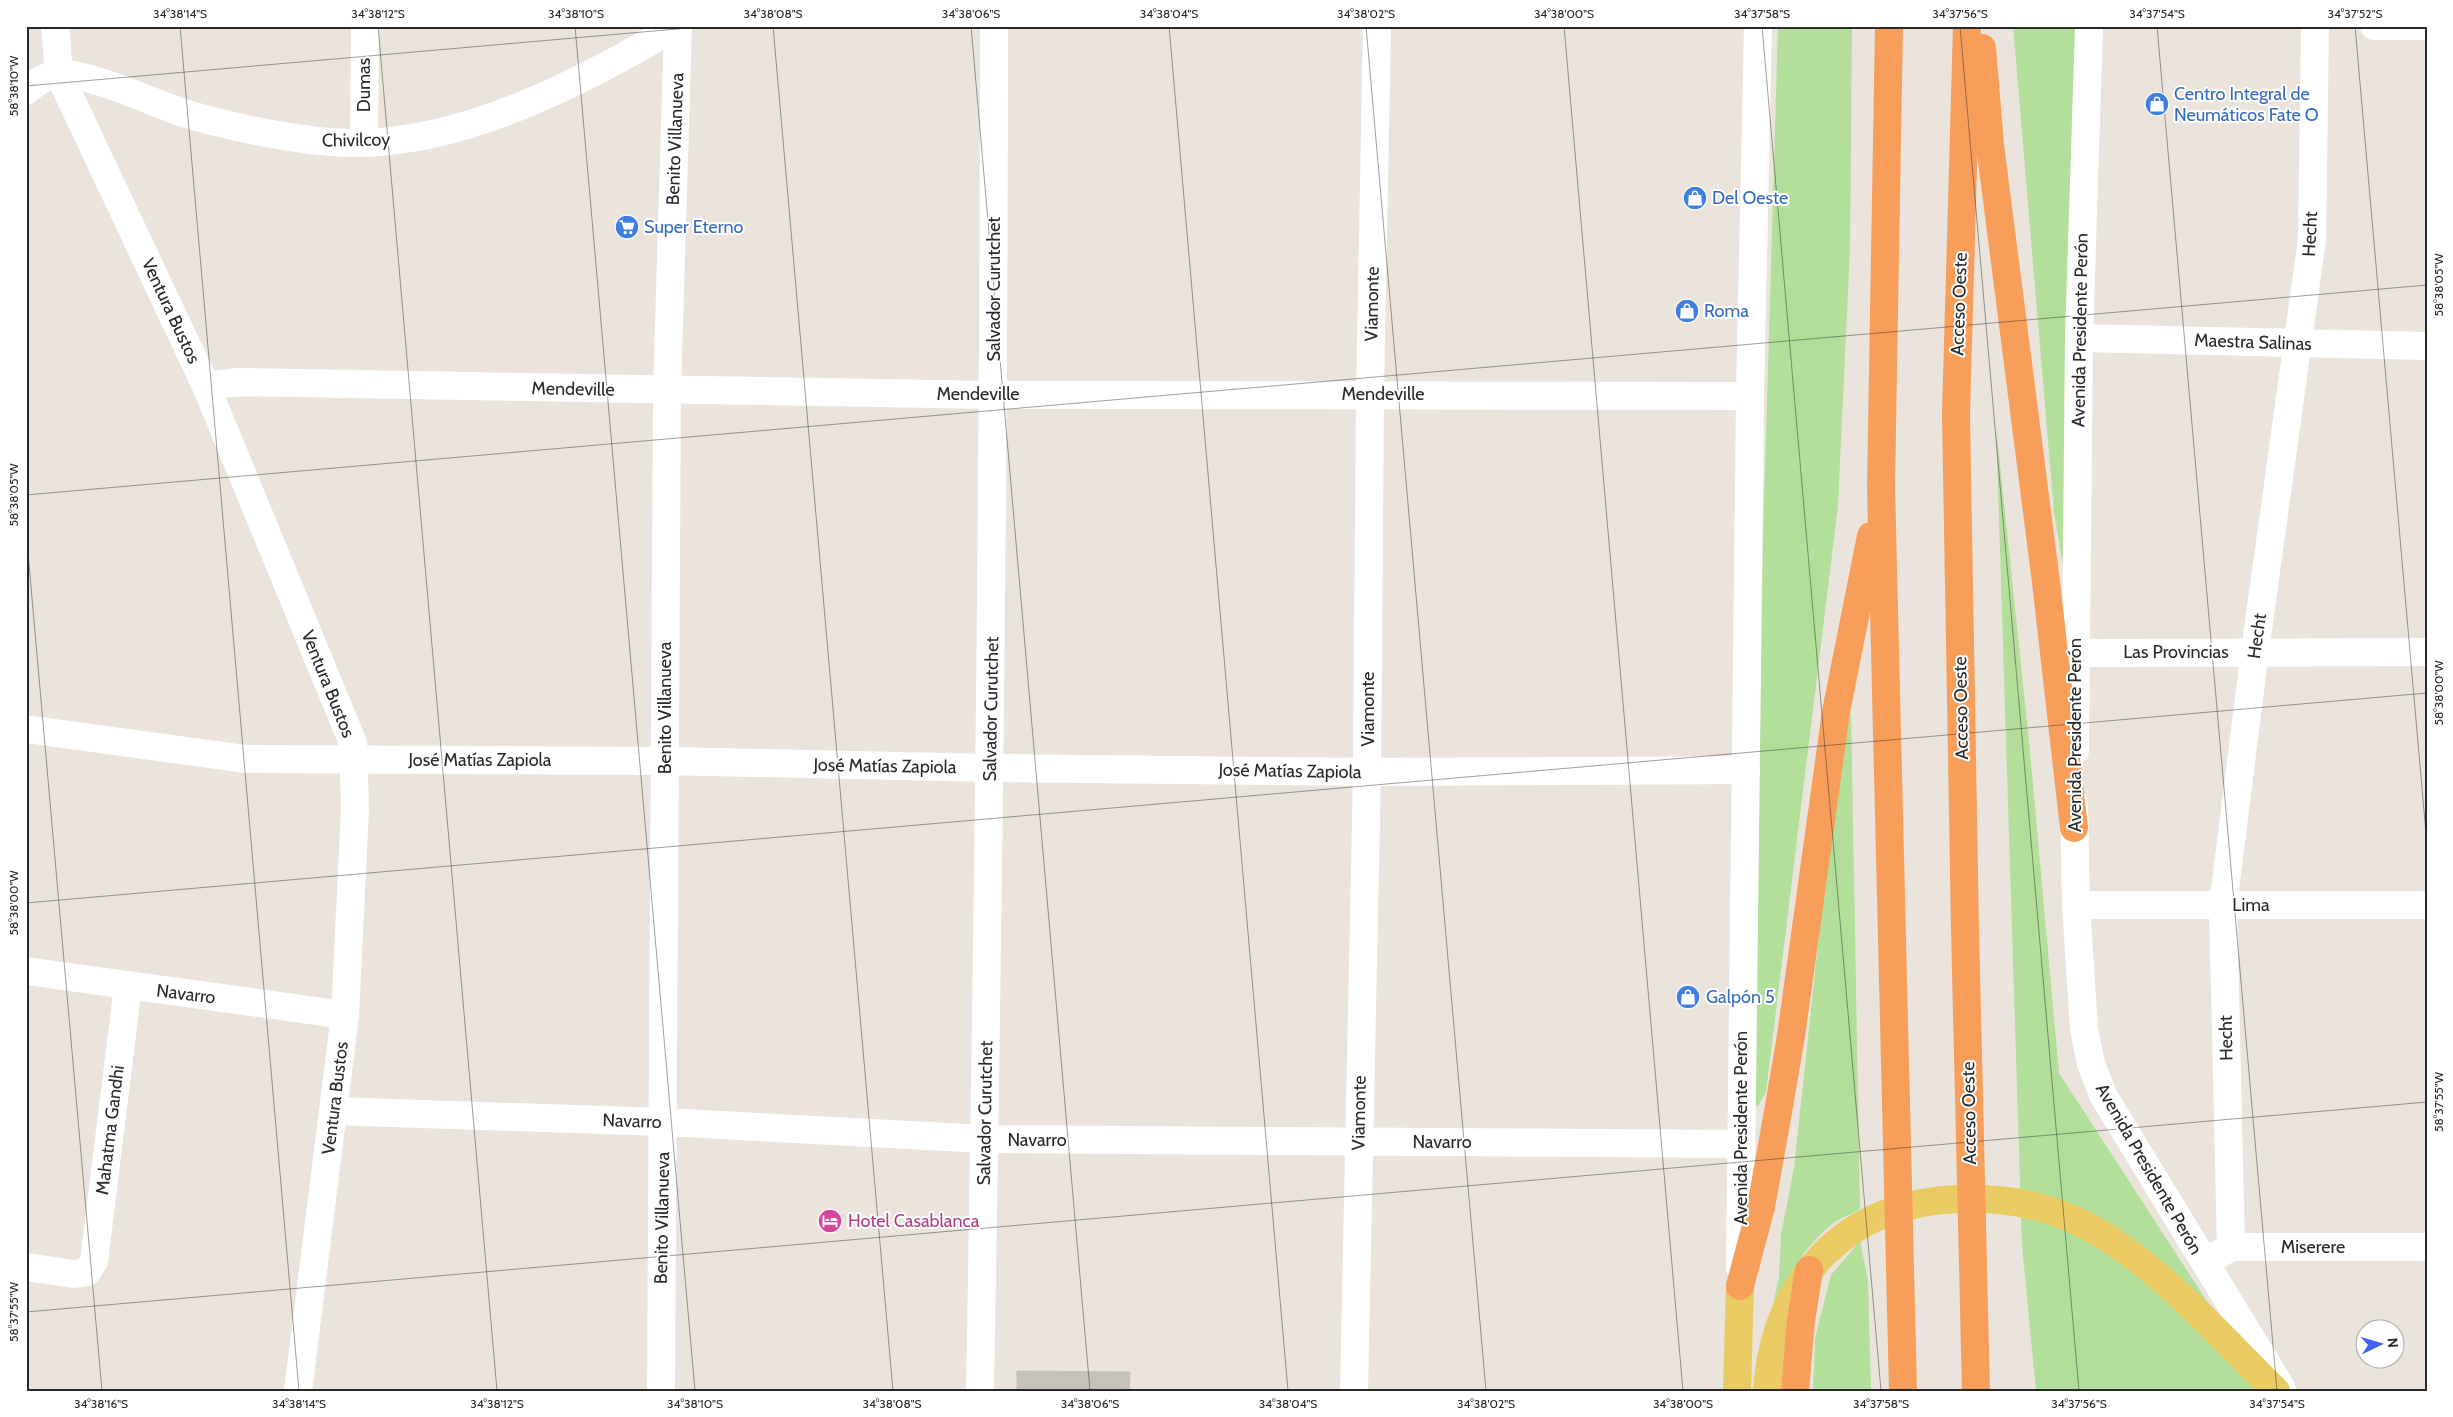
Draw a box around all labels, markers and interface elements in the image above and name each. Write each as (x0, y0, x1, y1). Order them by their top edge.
text: 34°38'14"S (153, 6, 207, 21)
text: 34°38'12"S (351, 6, 405, 21)
text: 34°38'10"S (548, 6, 604, 21)
text: 34°38'08"S (743, 6, 803, 21)
text: 34°38'06"S (942, 6, 1000, 21)
text: 34°38'04"S (1140, 6, 1198, 21)
text: 34°38'02"S (1337, 6, 1395, 21)
text: 34°38'00"S (1534, 6, 1594, 21)
text: 34°37'58"S (1734, 6, 1790, 21)
text: 34°37'56"S (1932, 6, 1988, 21)
text: 34°37'54"S (2129, 6, 2185, 21)
text: 34°37'52"S (2327, 6, 2383, 21)
text: 58°38'10"W (6, 55, 21, 116)
street label: Dumas (353, 58, 375, 112)
street label: Benito Villanueva (662, 72, 688, 206)
place label: Centro Integral de Neumáticos Fate O (2174, 83, 2319, 126)
shop icon: Centro Integral de Neumáticos Fate O (2144, 91, 2170, 117)
street label: Chivilcoy (322, 128, 390, 152)
shop icon: Del Oeste (1682, 185, 1708, 211)
place label: Del Oeste (1712, 187, 1788, 209)
street label: Hecht (2298, 211, 2322, 257)
supermarket icon: Super Eterno (614, 214, 640, 240)
place label: Super Eterno (644, 216, 743, 238)
street label: Salvador Curutchet (983, 217, 1005, 361)
street label: Avenida Presidente Perón (2067, 233, 2093, 427)
street label: Acceso Oeste (1946, 252, 1972, 356)
text: 58°38'05"W (2431, 253, 2446, 317)
street label: Ventura Bustos (137, 255, 205, 367)
street label: Viamonte (1360, 266, 1384, 342)
shop icon: Roma (1674, 298, 1700, 324)
place label: Roma (1704, 300, 1749, 322)
street label: Maestra Salinas (2194, 329, 2312, 355)
street label: Mendeville (531, 377, 615, 401)
street label: Mendeville (936, 383, 1020, 405)
street label: Mendeville (1341, 383, 1425, 405)
text: 58°38'05"W (6, 463, 21, 527)
street label: Hecht (2243, 612, 2271, 660)
street label: Ventura Bustos (297, 627, 359, 741)
street label: Salvador Curutchet (979, 636, 1003, 782)
street label: Avenida Presidente Perón (2064, 638, 2086, 832)
street label: Benito Villanueva (654, 641, 676, 774)
street label: Las Provincias (2123, 641, 2229, 663)
street label: Acceso Oeste (1949, 656, 1973, 760)
text: 58°38'00"W (2431, 660, 2446, 726)
street label: Viamonte (1357, 671, 1379, 747)
street label: José Matías Zapiola (408, 749, 552, 771)
street label: José Matías Zapiola (812, 754, 957, 778)
street label: José Matías Zapiola (1217, 759, 1362, 783)
text: 58°38'00"W (6, 870, 21, 936)
street label: Lima (2232, 894, 2270, 916)
street label: Navarro (155, 979, 217, 1009)
shop icon: Galpón 5 (1675, 984, 1701, 1010)
place label: Galpón 5 (1706, 986, 1775, 1008)
street label: Hecht (2215, 1015, 2237, 1061)
street label: Avenida Presidente Perón (1730, 1031, 1752, 1225)
street label: Ventura Bustos (317, 1040, 353, 1156)
street label: Salvador Curutchet (973, 1040, 997, 1186)
street label: Acceso Oeste (1957, 1061, 1981, 1165)
street label: Mahatma Gandhi (91, 1064, 129, 1196)
text: 58°37'55"W (2431, 1071, 2446, 1132)
street label: Viamonte (1347, 1075, 1371, 1151)
street label: Avenida Presidente Perón (2091, 1079, 2207, 1259)
street label: Navarro (602, 1109, 662, 1133)
street label: Navarro (1007, 1129, 1067, 1151)
street label: Navarro (1412, 1131, 1472, 1153)
street label: Benito Villanueva (650, 1151, 674, 1284)
hotel icon: Hotel Casablanca (817, 1208, 843, 1234)
place label: Hotel Casablanca (848, 1210, 980, 1232)
street label: Miserere (2281, 1236, 2345, 1258)
text: 58°37'55"W (6, 1281, 21, 1342)
north arrow (2356, 1320, 2406, 1370)
text: N (2384, 1337, 2402, 1349)
text: 34°38'16"S (74, 1396, 128, 1411)
text: 34°38'14"S (272, 1396, 326, 1411)
text: 34°38'12"S (470, 1396, 524, 1411)
text: 34°38'10"S (667, 1396, 723, 1411)
text: 34°38'08"S (862, 1396, 922, 1411)
text: 34°38'06"S (1061, 1396, 1119, 1411)
text: 34°38'04"S (1259, 1396, 1317, 1411)
text: 34°38'02"S (1457, 1396, 1515, 1411)
text: 34°38'00"S (1653, 1396, 1713, 1411)
text: 34°37'58"S (1853, 1396, 1909, 1411)
text: 34°37'56"S (2051, 1396, 2107, 1411)
text: 34°37'54"S (2249, 1396, 2305, 1411)

